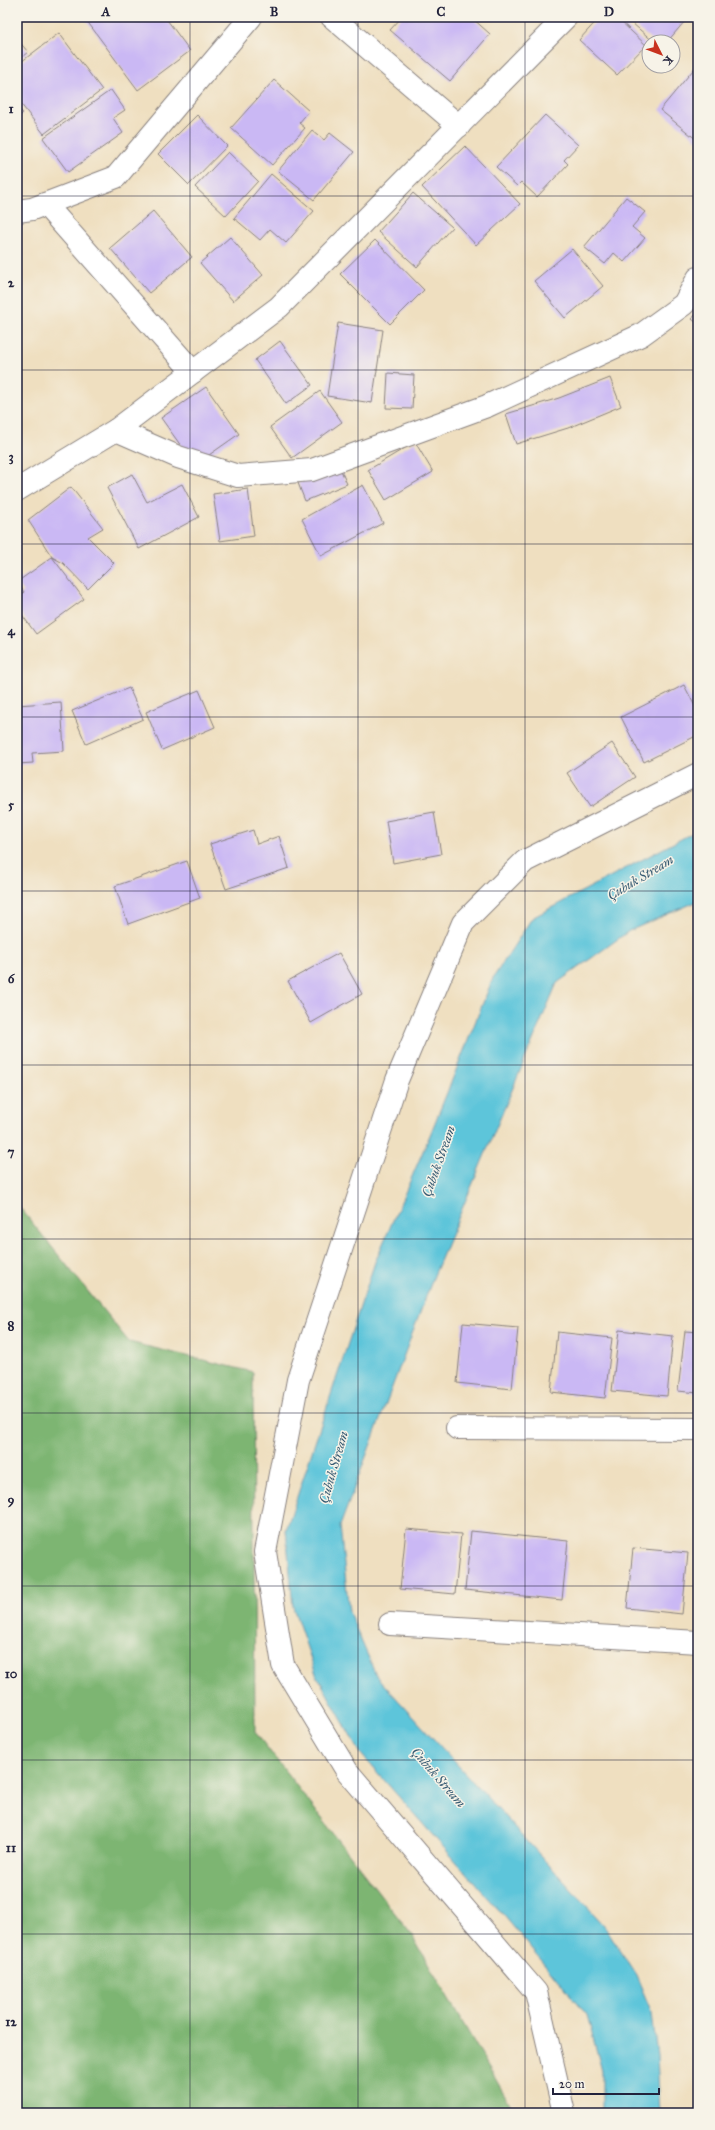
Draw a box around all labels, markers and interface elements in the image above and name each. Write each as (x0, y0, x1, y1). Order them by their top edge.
text: A (101, 4, 111, 20)
text: B (270, 4, 279, 20)
text: C (437, 4, 446, 20)
text: D (604, 4, 614, 20)
north arrow (641, 34, 681, 74)
text: K (660, 53, 676, 68)
text: 1 (8, 101, 14, 117)
text: 2 (8, 275, 15, 291)
text: 3 (8, 449, 14, 465)
text: 4 (7, 623, 15, 639)
text: 5 (8, 797, 15, 813)
water label: Çubuk Stream (604, 852, 677, 904)
text: 6 (8, 971, 16, 987)
water label: Çubuk Stream (419, 1123, 459, 1199)
text: 7 (8, 1144, 15, 1160)
text: 8 (8, 1318, 15, 1334)
water label: Çubuk Stream (316, 1429, 352, 1505)
text: 9 (8, 1492, 15, 1508)
text: 10 (5, 1666, 18, 1682)
water label: Çubuk Stream (408, 1744, 469, 1811)
text: 11 (6, 1840, 16, 1856)
text: 12 (5, 2014, 17, 2030)
scale bar (553, 2070, 659, 2096)
text: 20 m (559, 2077, 585, 2091)

